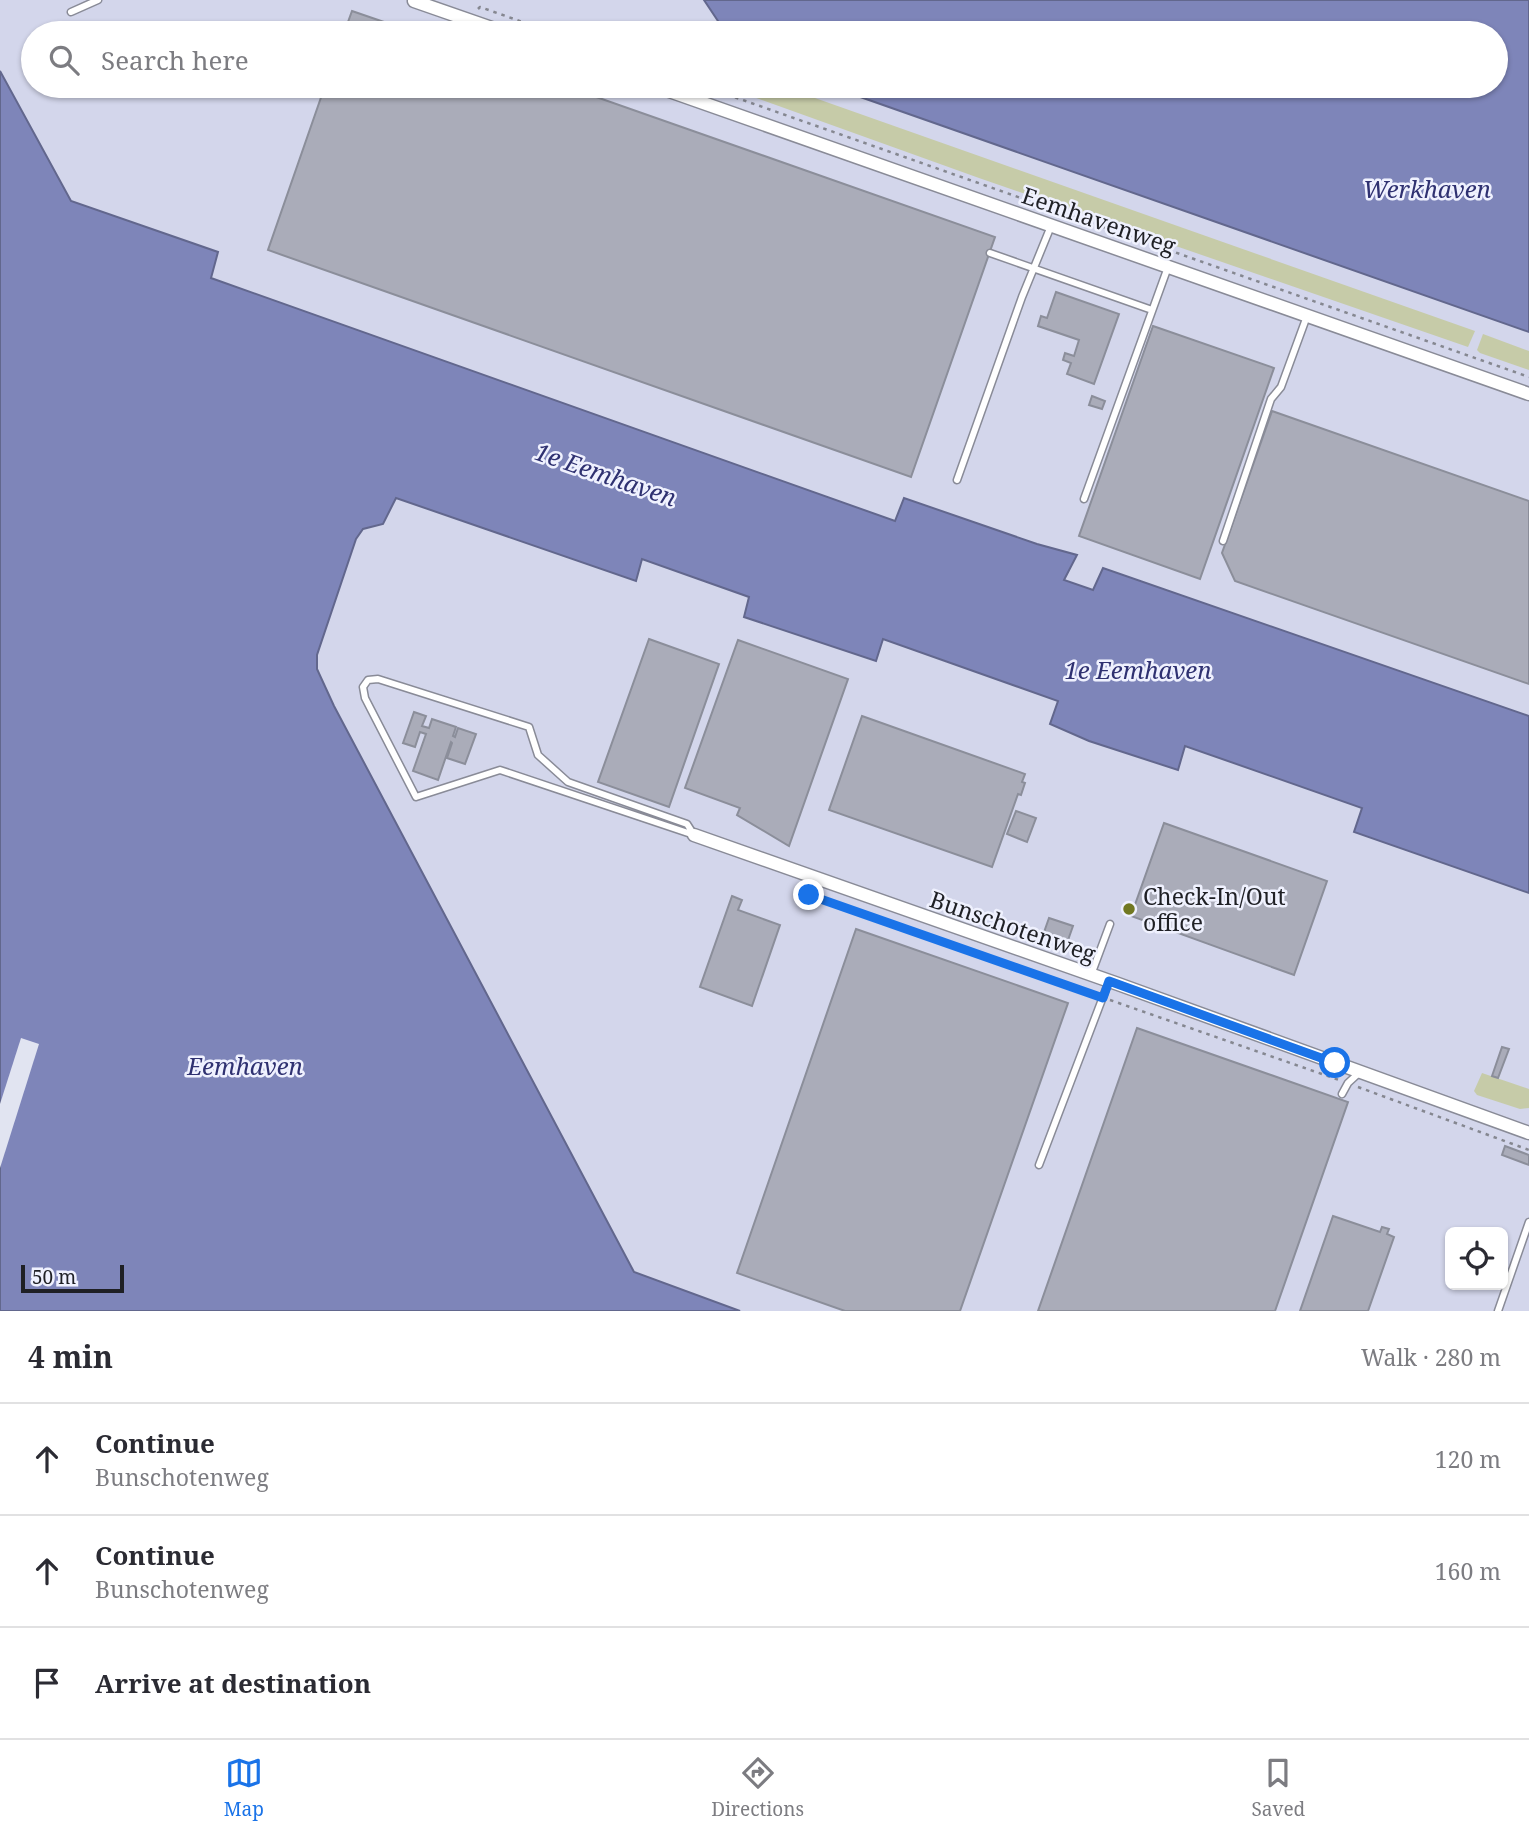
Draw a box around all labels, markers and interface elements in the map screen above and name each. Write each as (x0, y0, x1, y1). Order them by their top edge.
search box (21, 21, 1508, 98)
icon: search (45, 41, 83, 79)
text: Search here (101, 42, 249, 78)
water label: Werkhaven (1363, 172, 1491, 205)
street label: Eemhavenweg (1018, 179, 1181, 262)
water label: 1e Eemhaven (531, 434, 681, 514)
water label: 1e Eemhaven (1064, 653, 1212, 686)
route end (793, 879, 824, 910)
place label: Check-In/Out office (1143, 880, 1286, 938)
street label: Bunschotenweg (926, 883, 1101, 970)
marker: Check-In/Out office (1121, 901, 1137, 917)
route start (1319, 1047, 1350, 1078)
water label: Eemhaven (186, 1049, 303, 1082)
map controls (1445, 1227, 1508, 1290)
button: locate (1445, 1227, 1508, 1290)
scale bar (21, 1262, 124, 1294)
text: 50 m (32, 1264, 76, 1290)
text: 4 min (28, 1336, 113, 1377)
text: Walk · 280 m (1361, 1341, 1501, 1373)
text: Continue (95, 1425, 215, 1461)
icon: ahead (28, 1440, 66, 1478)
text: 120 m (1435, 1443, 1501, 1475)
text: Bunschotenweg (95, 1461, 269, 1493)
text: Continue (95, 1537, 215, 1573)
icon: ahead (28, 1552, 66, 1590)
text: 160 m (1435, 1555, 1501, 1587)
text: Bunschotenweg (95, 1573, 269, 1605)
icon: arrive (28, 1664, 66, 1702)
text: Arrive at destination (95, 1665, 371, 1701)
tab: Map (224, 1754, 264, 1822)
tab: Directions (711, 1754, 804, 1822)
tab: Saved (1251, 1754, 1305, 1822)

